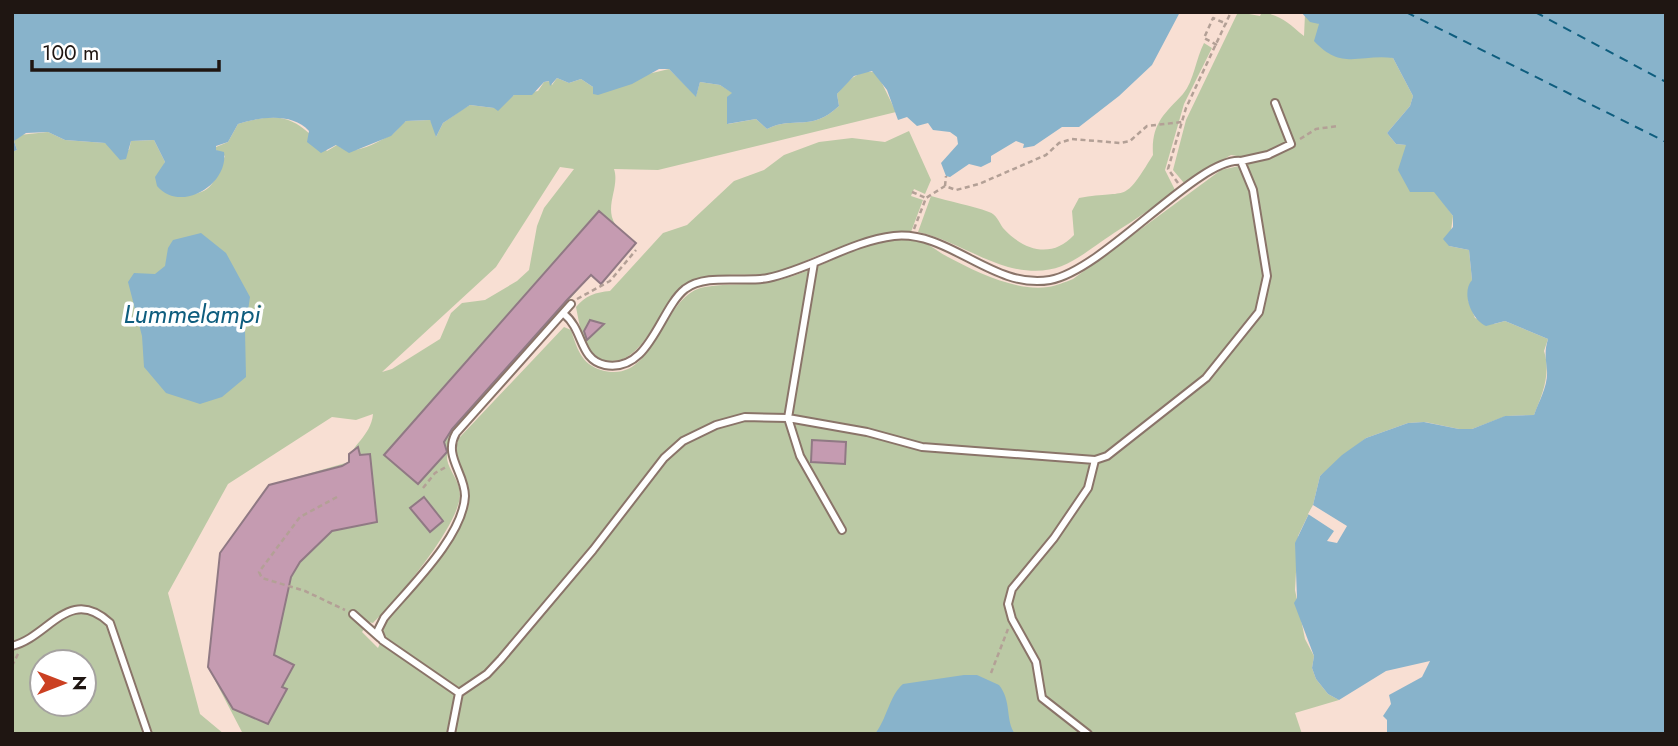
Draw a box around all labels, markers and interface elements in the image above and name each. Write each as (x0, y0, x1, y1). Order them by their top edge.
scale bar (32, 28, 219, 72)
text: 100 m (42, 38, 99, 68)
water label: Lummelampi (123, 295, 261, 333)
north arrow (28, 648, 98, 718)
text: N (66, 675, 93, 691)

